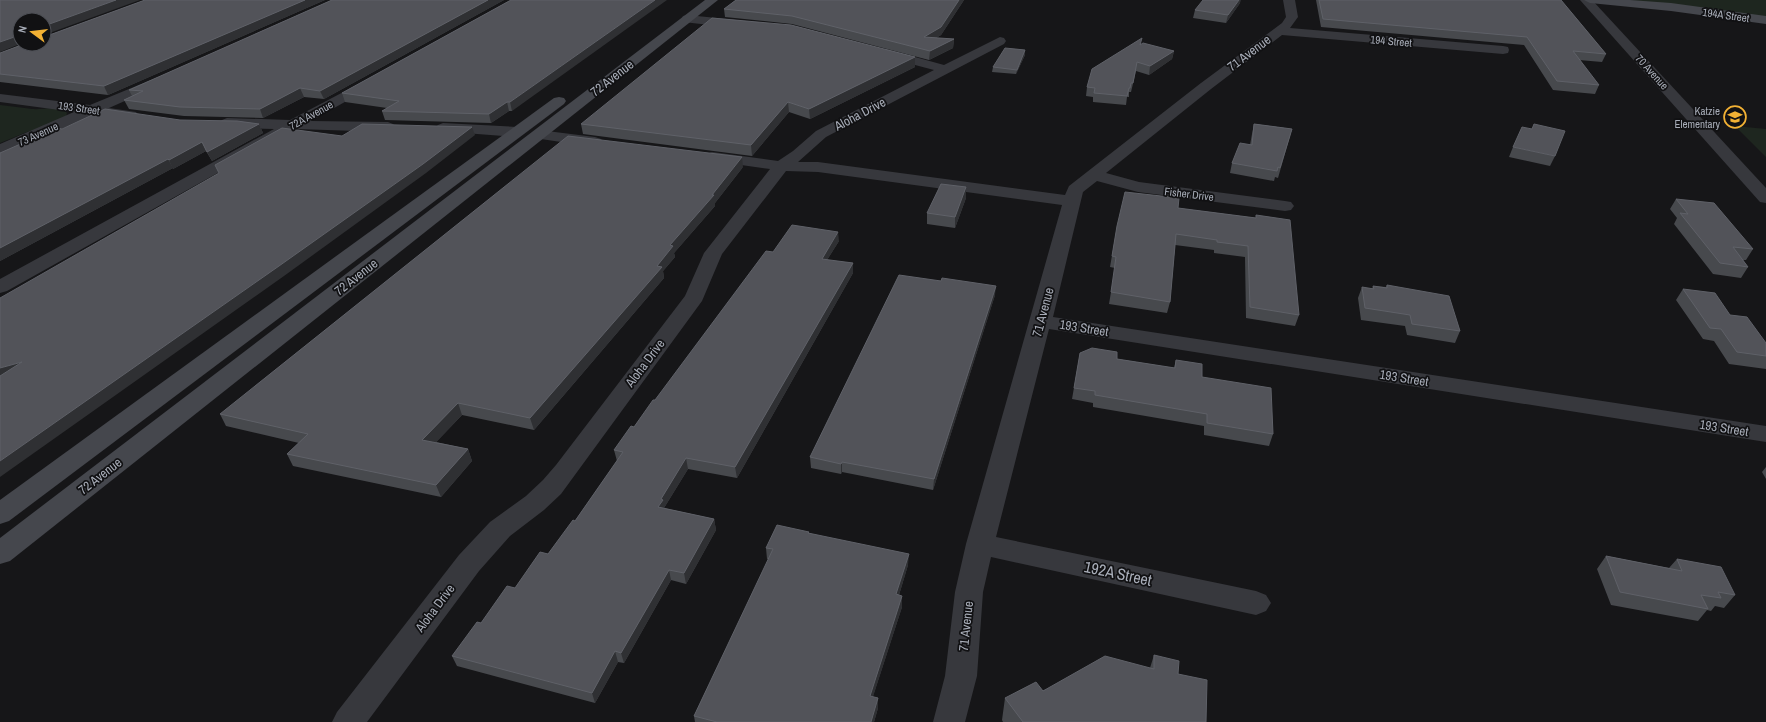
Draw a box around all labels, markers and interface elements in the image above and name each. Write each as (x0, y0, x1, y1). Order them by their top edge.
street label: 194A Street (1702, 5, 1751, 25)
north arrow (12, 12, 52, 52)
text: N (15, 24, 30, 34)
street label: 71 Avenue (1224, 31, 1274, 75)
street label: 194 Street (1370, 32, 1413, 50)
street label: 70 Avenue (1633, 52, 1671, 92)
street label: 72 Avenue (587, 56, 637, 100)
street label: Aloha Drive (831, 93, 889, 135)
street label: 72A Avenue (287, 97, 335, 133)
street label: 193 Street (57, 98, 101, 118)
place label: Katzie Elementary (1674, 104, 1720, 131)
school or university icon: Katzie Elementary (1722, 104, 1748, 130)
street label: 73 Avenue (16, 119, 60, 149)
street label: Fisher Drive (1164, 184, 1214, 204)
street label: 72 Avenue (331, 255, 381, 299)
street label: 71 Avenue (1028, 285, 1058, 338)
street label: 193 Street (1058, 316, 1110, 340)
street label: Aloha Drive (621, 336, 669, 391)
street label: 193 Street (1378, 366, 1430, 390)
street label: 193 Street (1698, 416, 1750, 440)
street label: 72 Avenue (75, 454, 125, 498)
street label: 192A Street (1082, 555, 1154, 591)
street label: Aloha Drive (411, 581, 459, 636)
street label: 71 Avenue (955, 600, 977, 652)

